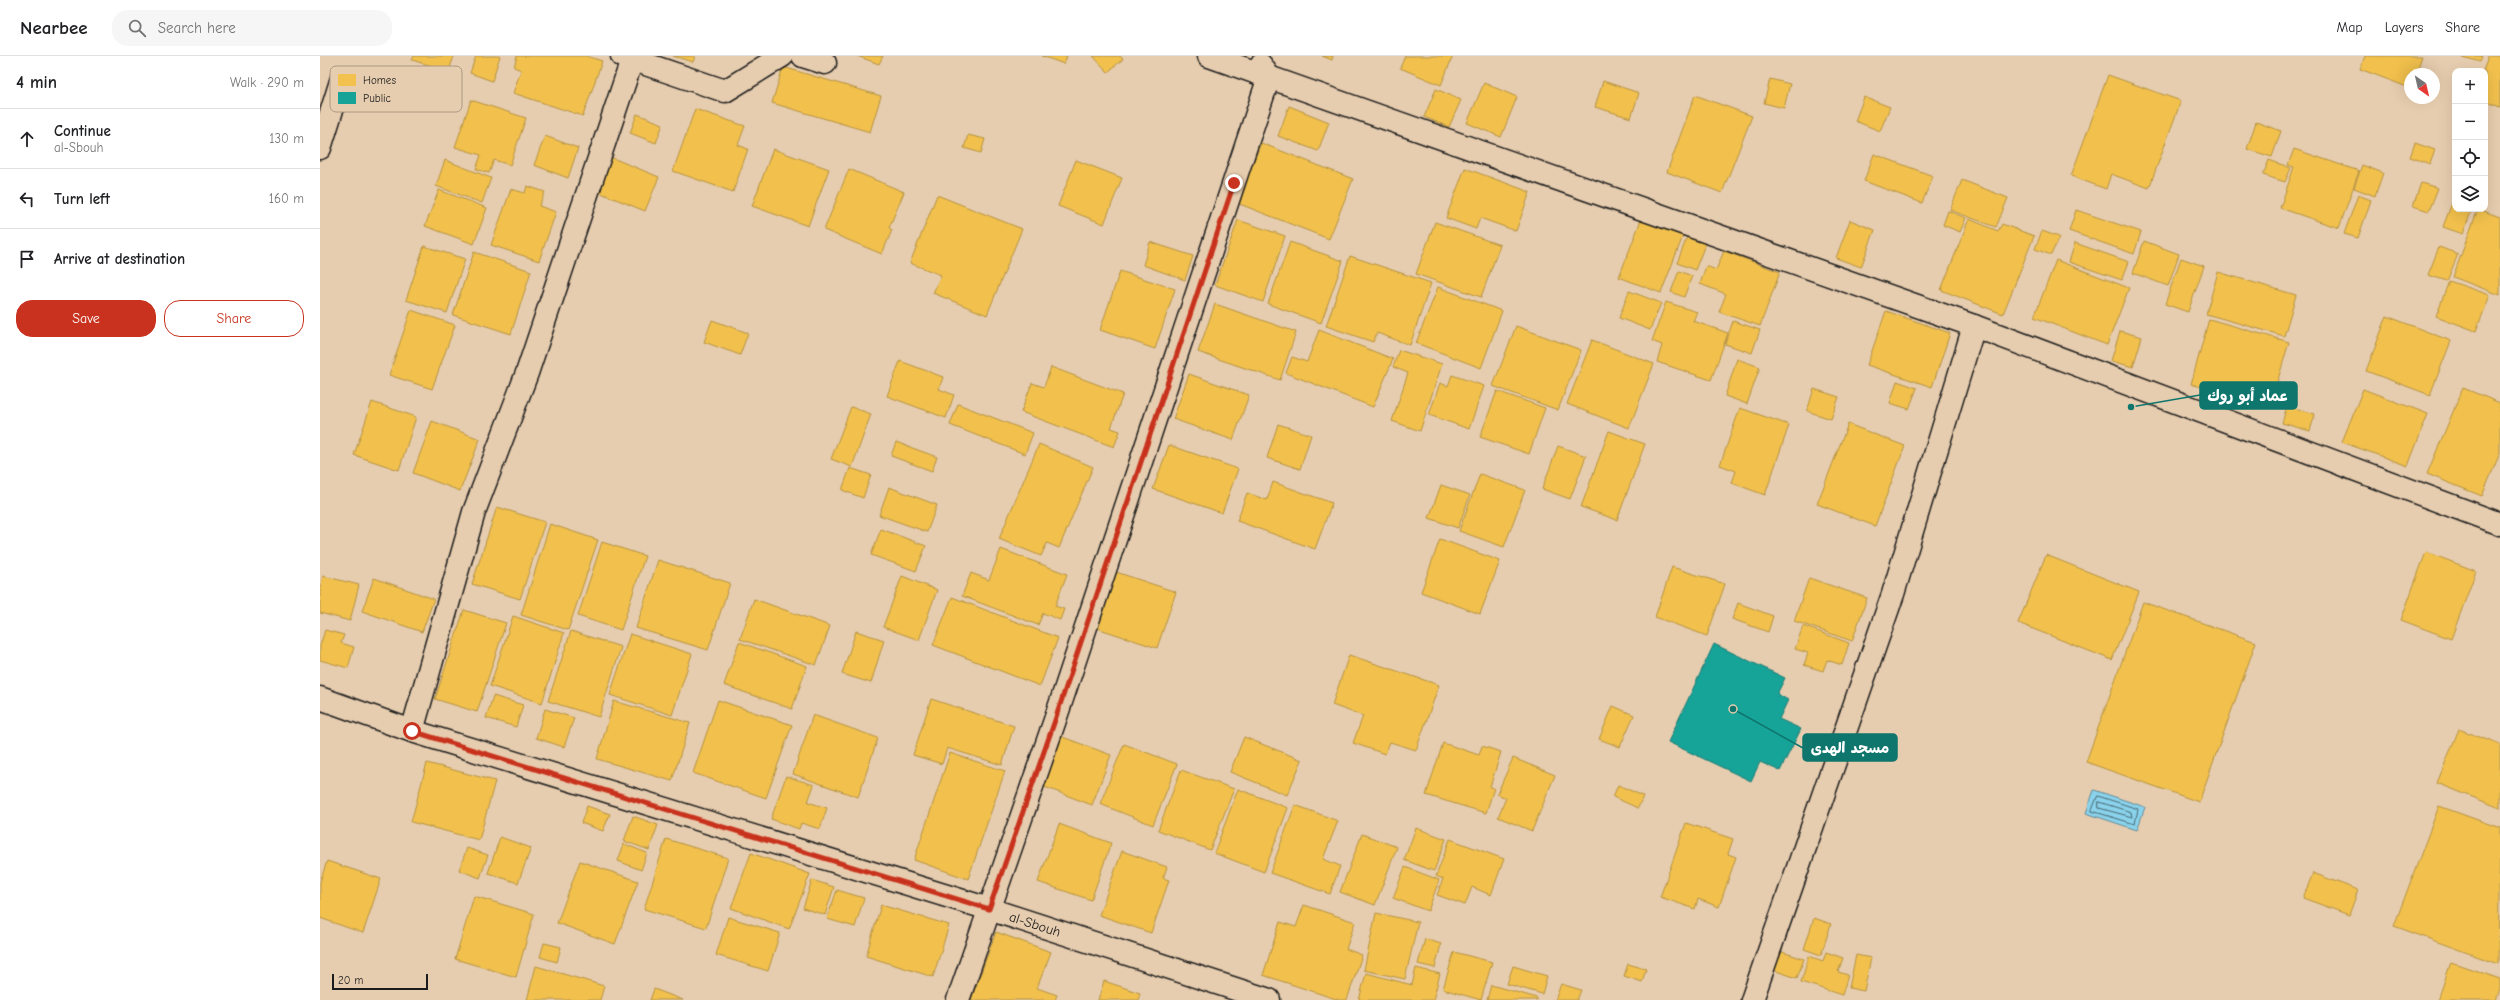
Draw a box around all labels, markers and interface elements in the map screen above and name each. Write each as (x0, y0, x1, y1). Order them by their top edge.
search box (112, 10, 392, 46)
text: Nearbee (20, 17, 88, 39)
icon: search (126, 17, 148, 39)
text: Search here (158, 19, 236, 37)
text: Map (2336, 19, 2363, 36)
text: Layers (2385, 19, 2423, 36)
text: Share (2445, 19, 2480, 36)
legend (330, 66, 462, 112)
north arrow (2404, 68, 2440, 104)
map controls (2452, 68, 2488, 212)
button: + (2452, 68, 2488, 104)
text: 4 min (16, 73, 57, 92)
text: Homes (363, 74, 396, 87)
text: Walk · 290 m (230, 75, 304, 90)
text: Public (363, 92, 392, 105)
button: − (2452, 104, 2488, 140)
text: Continue (54, 122, 111, 140)
icon: ahead (16, 128, 38, 150)
text: 130 m (269, 131, 304, 146)
text: al-Sbouh (54, 140, 103, 155)
button: locate (2452, 140, 2488, 176)
route end (1225, 174, 1243, 192)
button: layers (2452, 176, 2488, 212)
icon: left (16, 188, 38, 210)
text: Turn left (54, 190, 110, 208)
text: 160 m (269, 191, 304, 206)
icon: arrive (16, 248, 38, 270)
text: Arrive at destination (54, 250, 185, 268)
button: Save (16, 300, 156, 337)
button: Share (164, 300, 304, 337)
callout: عماد أبو روك (2200, 382, 2297, 409)
text: عماد أبو روك (2208, 386, 2288, 406)
route start (403, 722, 421, 740)
callout: مسجد الهدى (1803, 734, 1897, 761)
text: مسجد الهدى (1811, 739, 1889, 757)
street label: al-Sbouh (1007, 908, 1063, 940)
scale bar (332, 972, 428, 991)
text: 20 m (338, 974, 363, 987)

